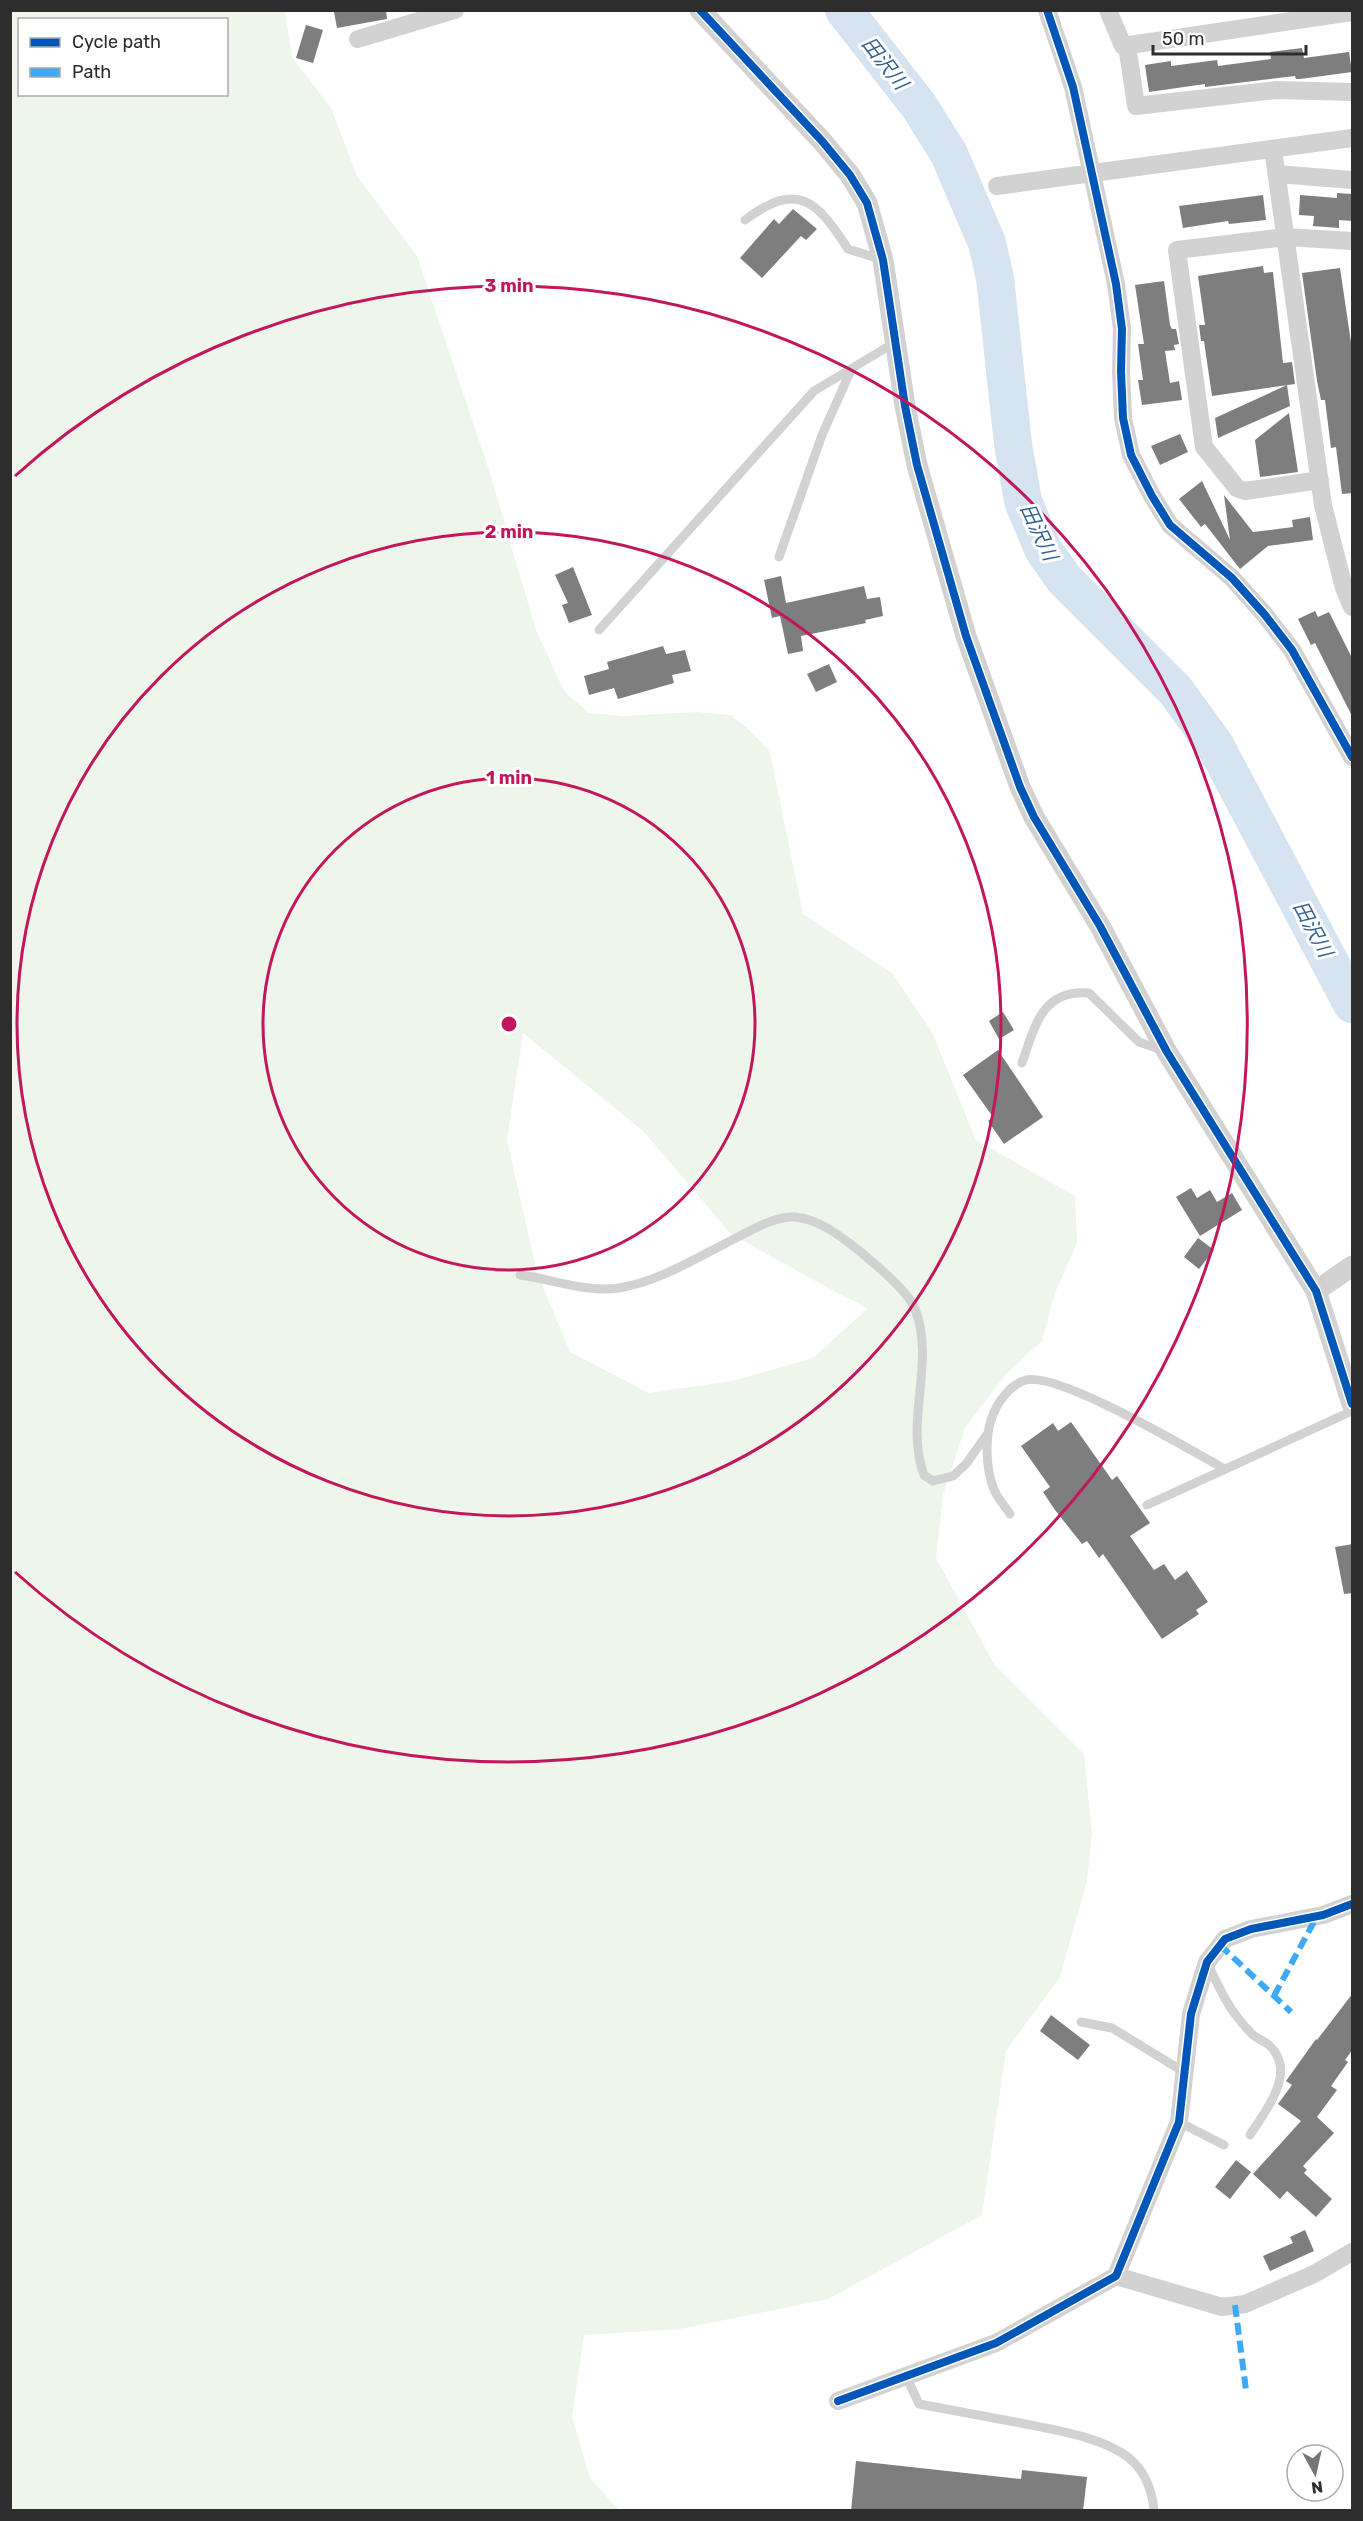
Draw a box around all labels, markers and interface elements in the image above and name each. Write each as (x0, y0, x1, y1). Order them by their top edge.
legend (18, 18, 228, 96)
scale bar (1153, 18, 1306, 56)
text: 50 m (1162, 28, 1205, 50)
text: Cycle path (72, 31, 161, 53)
water label: 田沢川 (857, 32, 914, 96)
text: Path (72, 61, 111, 83)
text: 3 min (485, 275, 533, 297)
water label: 田沢川 (1015, 500, 1063, 566)
text: 2 min (485, 521, 533, 543)
text: 1 min (486, 767, 532, 789)
water label: 田沢川 (1288, 897, 1339, 963)
centre of rings (499, 1014, 519, 1034)
north arrow (1285, 2443, 1345, 2503)
text: N (1310, 2477, 1324, 2498)

